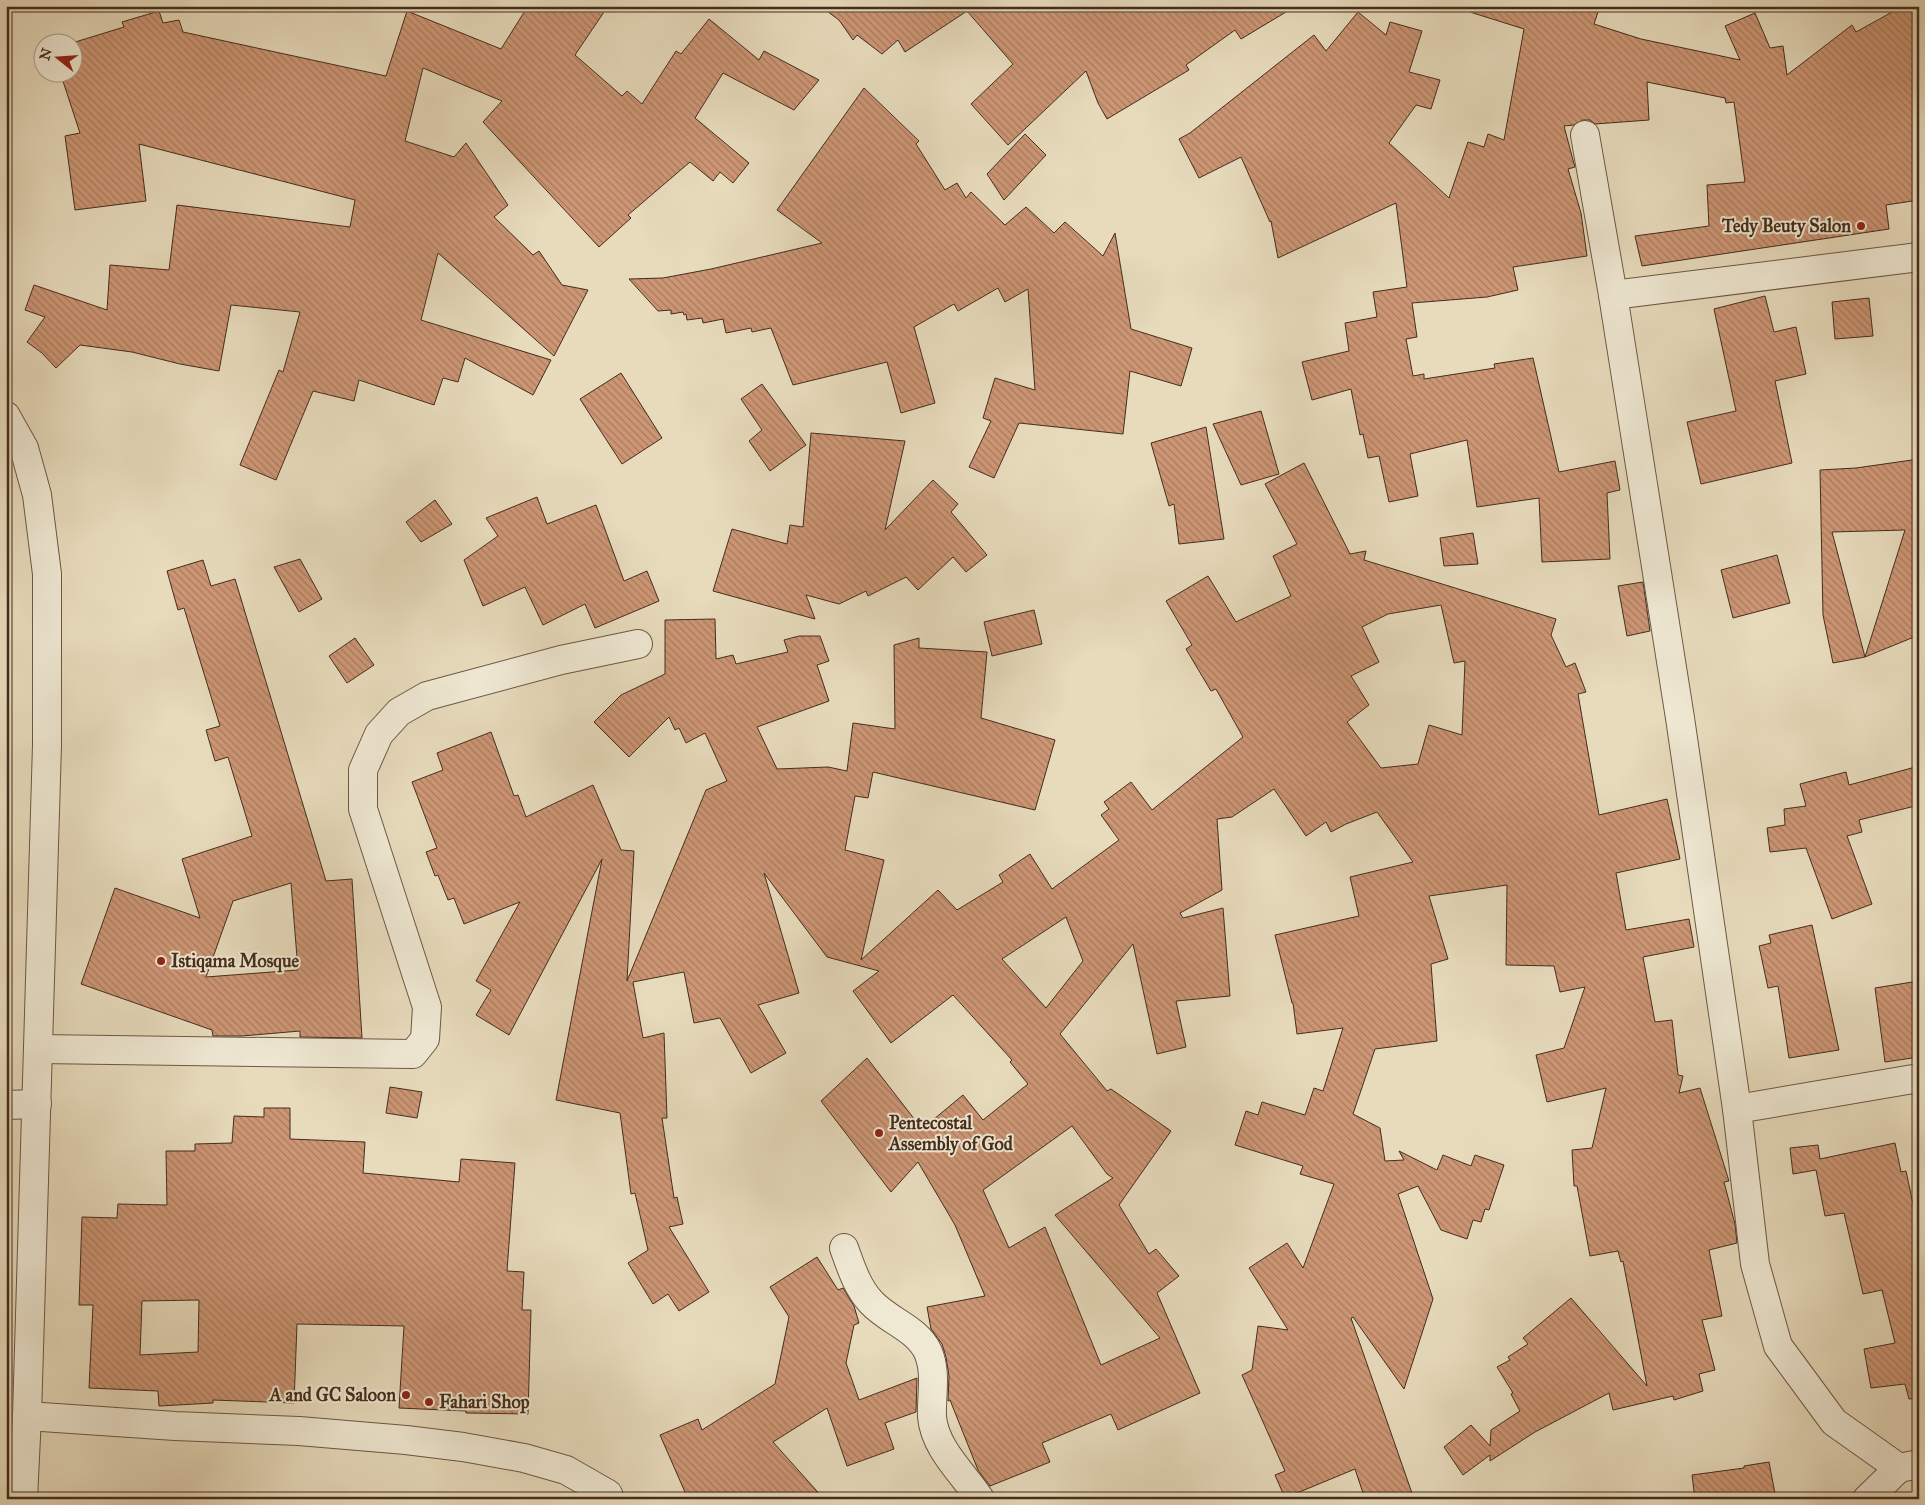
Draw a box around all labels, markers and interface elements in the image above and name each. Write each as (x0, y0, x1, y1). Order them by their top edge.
north arrow (32, 32, 82, 82)
text: N (36, 46, 56, 63)
place label: Tedy Beuty Salon (1721, 215, 1851, 238)
marker: Tedy Beuty Salon (1855, 220, 1867, 232)
place label: Istiqama Mosque (171, 950, 299, 973)
marker: Istiqama Mosque (155, 955, 167, 967)
place label: Pentecostal Assembly of God (888, 1112, 1014, 1156)
marker: Pentecostal Assembly of God (873, 1127, 885, 1139)
place label: A and GC Saloon (269, 1384, 396, 1406)
marker: A and GC Saloon (400, 1389, 412, 1401)
place label: Fahari Shop (439, 1391, 530, 1414)
marker: Fahari Shop (423, 1396, 435, 1408)

